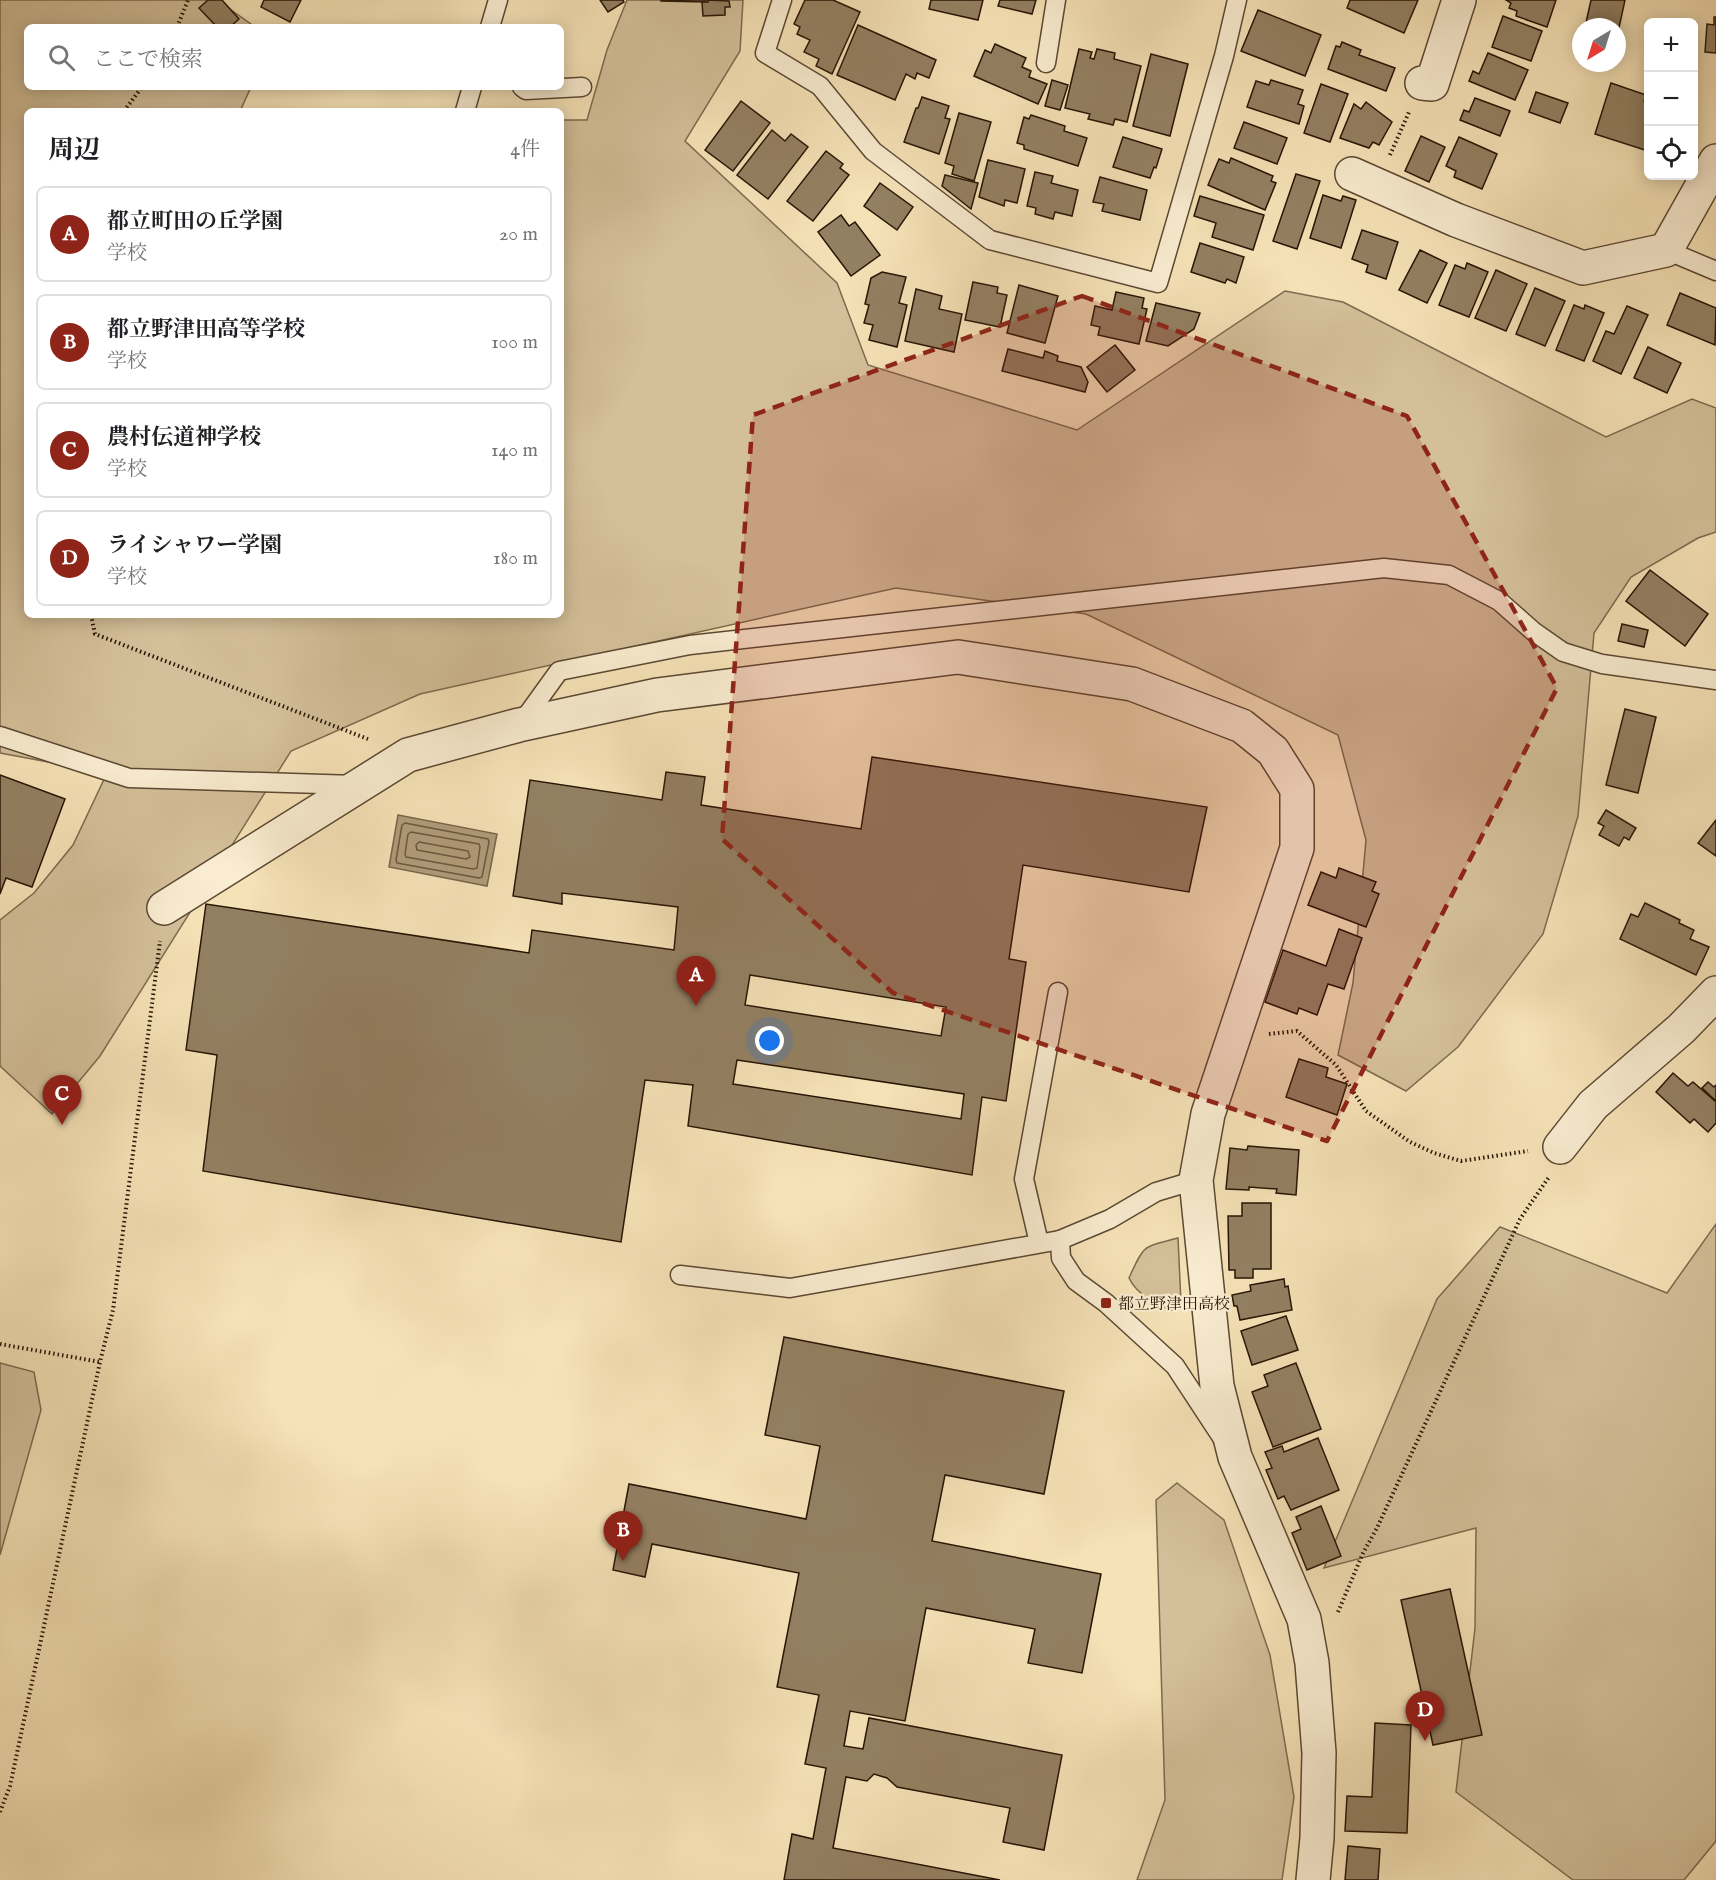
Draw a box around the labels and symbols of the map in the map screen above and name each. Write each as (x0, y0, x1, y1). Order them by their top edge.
north arrow (1572, 18, 1626, 72)
pin: A (676, 956, 716, 1006)
your location (755, 1026, 784, 1055)
pin: C (42, 1076, 82, 1125)
place label: 都立野津田高校 (1118, 1295, 1230, 1315)
marker: 都立野津田高校 (1099, 1296, 1113, 1310)
pin: B (604, 1512, 642, 1561)
pin: D (1406, 1692, 1444, 1741)

